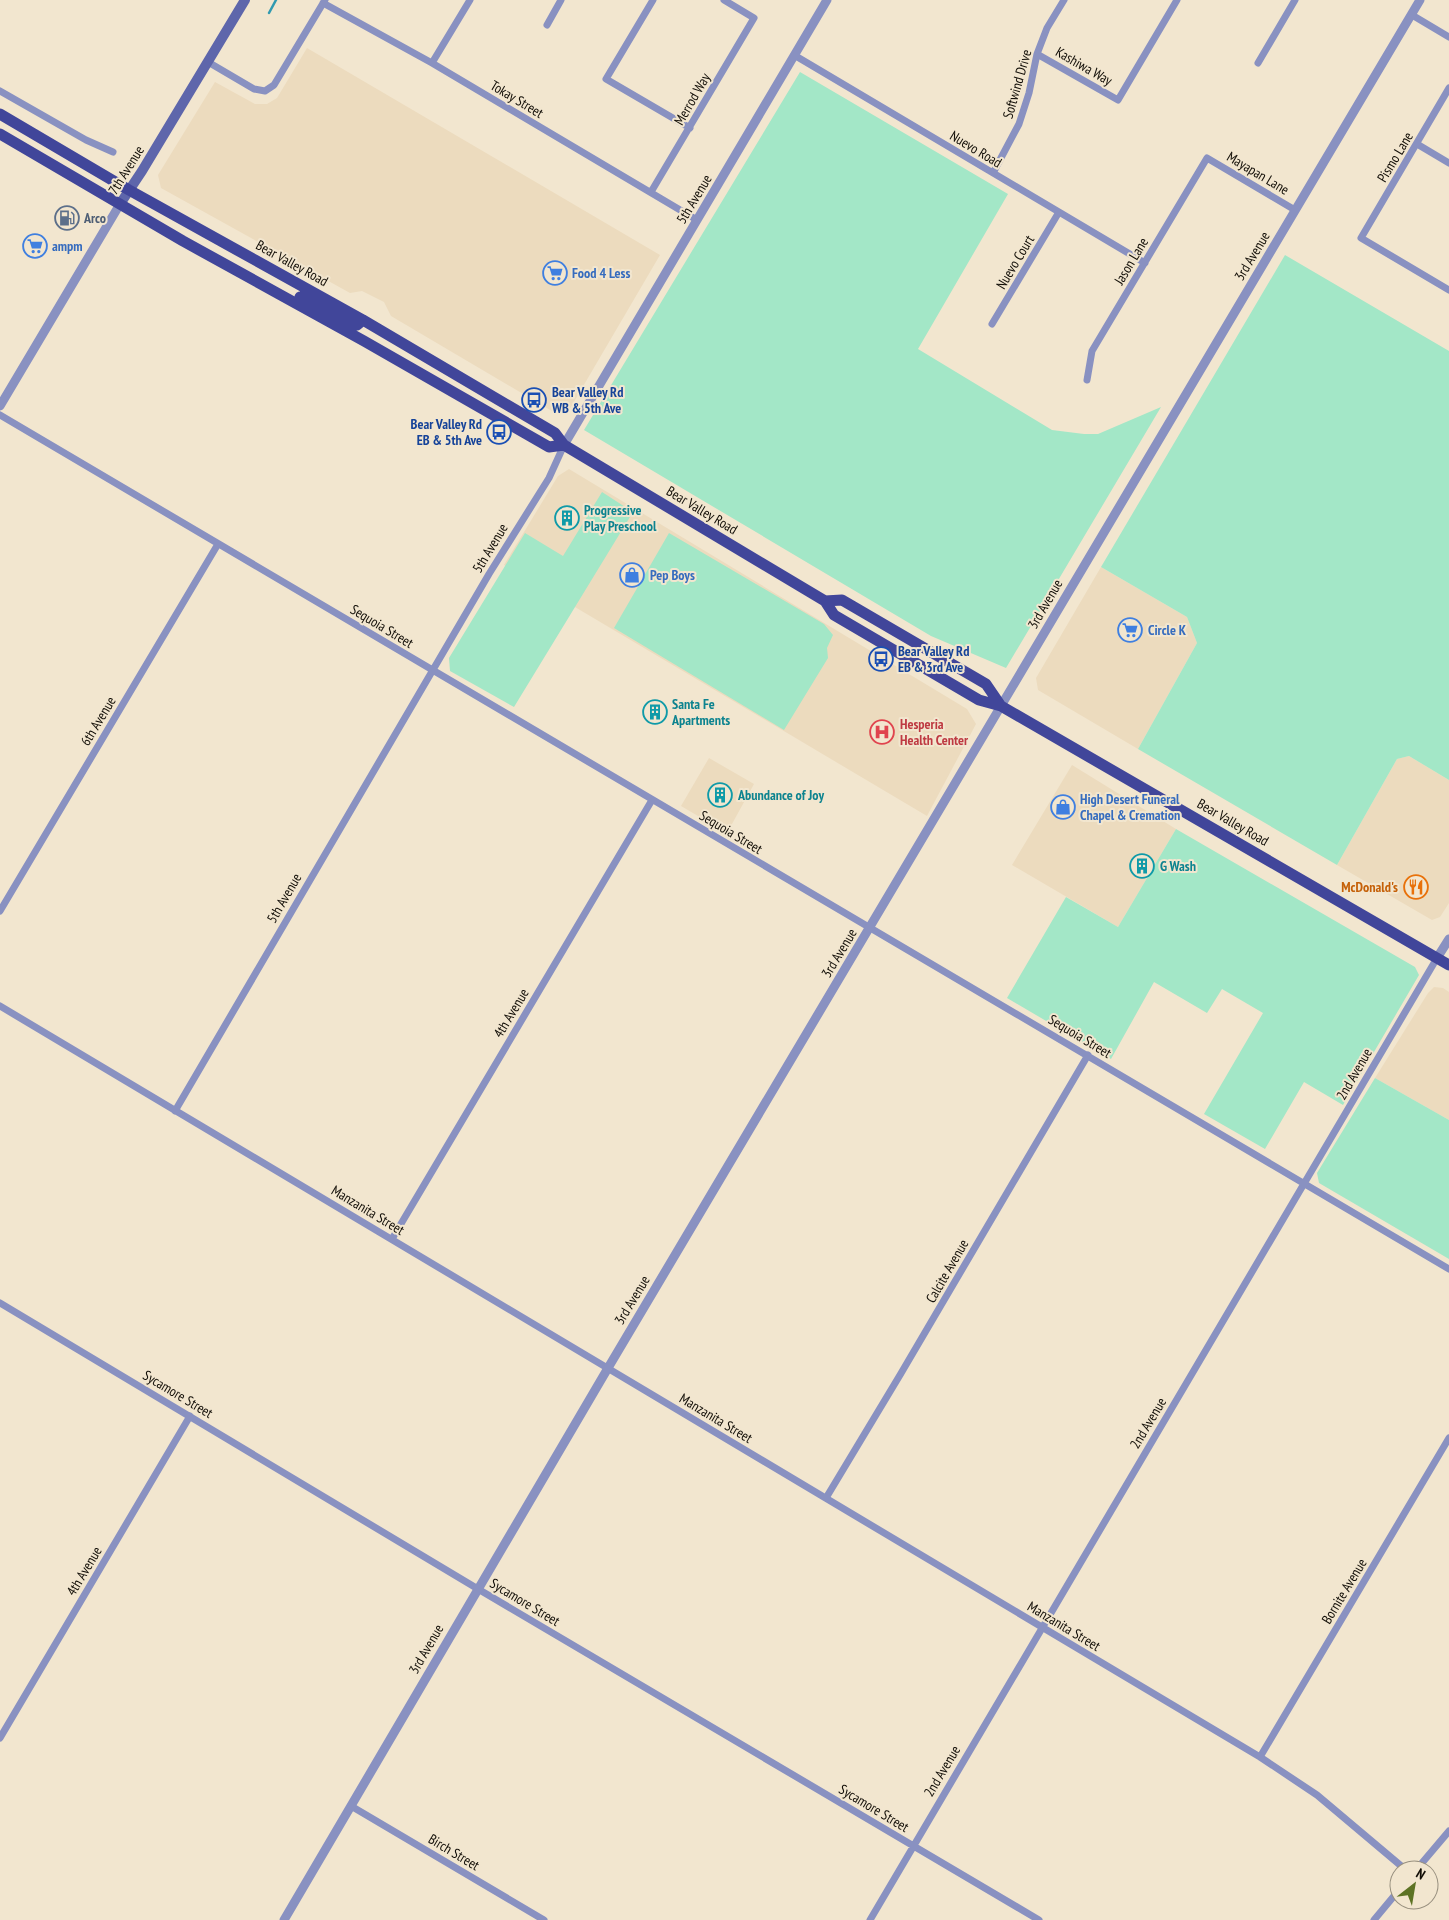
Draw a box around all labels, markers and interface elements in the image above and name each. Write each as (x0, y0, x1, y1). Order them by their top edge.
street label: Kashiwa Way (1052, 43, 1116, 90)
street label: Softwind Drive (999, 47, 1036, 121)
street label: Merrod Way (670, 69, 714, 128)
street label: Tokay Street (487, 76, 547, 122)
street label: Nuevo Road (947, 126, 1005, 172)
street label: Pismo Lane (1373, 128, 1417, 185)
street label: 7th Avenue (104, 142, 148, 198)
street label: Mayapan Lane (1224, 147, 1293, 199)
street label: 5th Avenue (672, 171, 716, 227)
fuel station icon: Arco (54, 205, 80, 231)
place label: Arco (83, 209, 106, 227)
street label: 3rd Avenue (1230, 228, 1274, 284)
street label: Nuevo Court (992, 232, 1038, 292)
supermarket icon: ampm (22, 233, 48, 259)
street label: Jason Lane (1109, 234, 1152, 289)
street label: Bear Valley Road (253, 236, 331, 290)
place label: ampm (52, 237, 83, 255)
supermarket icon: Food 4 Less (542, 260, 568, 286)
place label: Food 4 Less (572, 264, 630, 282)
place label: Bear Valley Rd WB & 5th Ave (551, 383, 623, 417)
bus stop icon: Bear Valley Rd WB & 5th Ave (521, 387, 547, 413)
place label: Bear Valley Rd EB & 5th Ave (411, 415, 482, 449)
bus stop icon: Bear Valley Rd EB & 5th Ave (486, 419, 512, 445)
street label: Bear Valley Road (663, 482, 741, 538)
place label: Progressive Play Preschool (584, 501, 657, 535)
building icon: Progressive Play Preschool (554, 505, 580, 531)
street label: 5th Avenue (468, 520, 512, 576)
shop icon: Pep Boys (619, 562, 645, 588)
place label: Pep Boys (650, 566, 695, 584)
street label: 3rd Avenue (1024, 576, 1066, 632)
street label: Sequoia Street (347, 600, 417, 652)
supermarket icon: Circle K (1117, 617, 1143, 643)
place label: Circle K (1148, 621, 1187, 639)
place label: Bear Valley Rd EB & 3rd Ave (898, 642, 969, 676)
bus stop icon: Bear Valley Rd EB & 3rd Ave (868, 646, 894, 672)
street label: 6th Avenue (76, 693, 120, 749)
place label: Santa Fe Apartments (671, 695, 730, 729)
building icon: Santa Fe Apartments (642, 699, 668, 725)
place label: Hesperia Health Center (900, 715, 969, 749)
hospital icon: Hesperia Health Center (869, 719, 895, 745)
building icon: Abundance of Joy (707, 782, 733, 808)
place label: Abundance of Joy (737, 786, 824, 804)
place label: High Desert Funeral Chapel & Cremation (1080, 790, 1180, 824)
shop icon: High Desert Funeral Chapel & Cremation (1050, 794, 1076, 820)
street label: Bear Valley Road (1194, 794, 1272, 850)
street label: Sequoia Street (696, 806, 766, 858)
building icon: G Wash (1129, 853, 1155, 879)
place label: G Wash (1160, 857, 1196, 875)
street label: 5th Avenue (263, 870, 305, 926)
restaurant icon: McDonald's (1403, 874, 1429, 900)
place label: McDonald's (1341, 878, 1398, 896)
street label: 3rd Avenue (817, 925, 861, 981)
street label: 4th Avenue (489, 985, 533, 1041)
street label: Sequoia Street (1045, 1010, 1115, 1062)
street label: 2nd Avenue (1332, 1045, 1376, 1103)
street label: Manzanita Street (328, 1181, 408, 1239)
street label: Calcite Avenue (922, 1236, 973, 1306)
street label: 3rd Avenue (610, 1272, 654, 1328)
street label: Sycamore Street (140, 1366, 216, 1422)
street label: Manzanita Street (676, 1389, 756, 1447)
street label: 2nd Avenue (1126, 1394, 1170, 1452)
street label: 4th Avenue (62, 1543, 106, 1599)
street label: Bornite Avenue (1317, 1555, 1371, 1627)
street label: Sycamore Street (487, 1574, 563, 1630)
street label: Manzanita Street (1024, 1597, 1104, 1655)
street label: 3rd Avenue (405, 1621, 447, 1677)
street label: 2nd Avenue (920, 1742, 964, 1800)
street label: Sycamore Street (836, 1780, 912, 1836)
street label: Birch Street (425, 1830, 483, 1874)
north arrow (1389, 1860, 1439, 1910)
text: N (1413, 1864, 1429, 1884)

